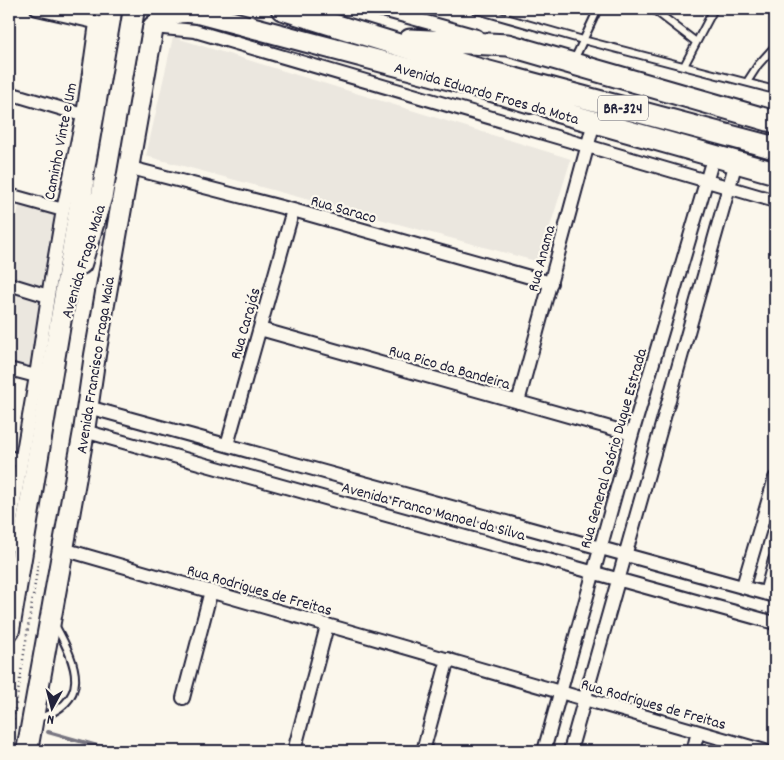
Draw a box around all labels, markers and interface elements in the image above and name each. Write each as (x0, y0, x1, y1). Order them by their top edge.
street label: Avenida Eduardo Froes da Mota (391, 57, 582, 132)
street label: Caminho Vinte e Um (39, 81, 84, 202)
road number: BR-324 (598, 96, 648, 120)
street label: Rua Saraco (308, 190, 379, 231)
street label: Avenida Fraga Maia (56, 202, 113, 321)
street label: Rua Anama (523, 222, 562, 294)
street label: Avenida Francisco Fraga Maia (71, 275, 122, 455)
street label: Rua Carajás (225, 285, 268, 362)
street label: Rua Pico da Bandeira (386, 340, 513, 397)
street label: Rua General Osório Duque Estrada (575, 345, 654, 551)
street label: Avenida Franco Manoel da Silva (339, 477, 528, 548)
street label: Rua Rodrigues de Freitas (184, 560, 335, 623)
street label: Rua Rodrigues de Freitas (578, 674, 729, 737)
north arrow (28, 682, 78, 732)
text: N (46, 709, 55, 729)

